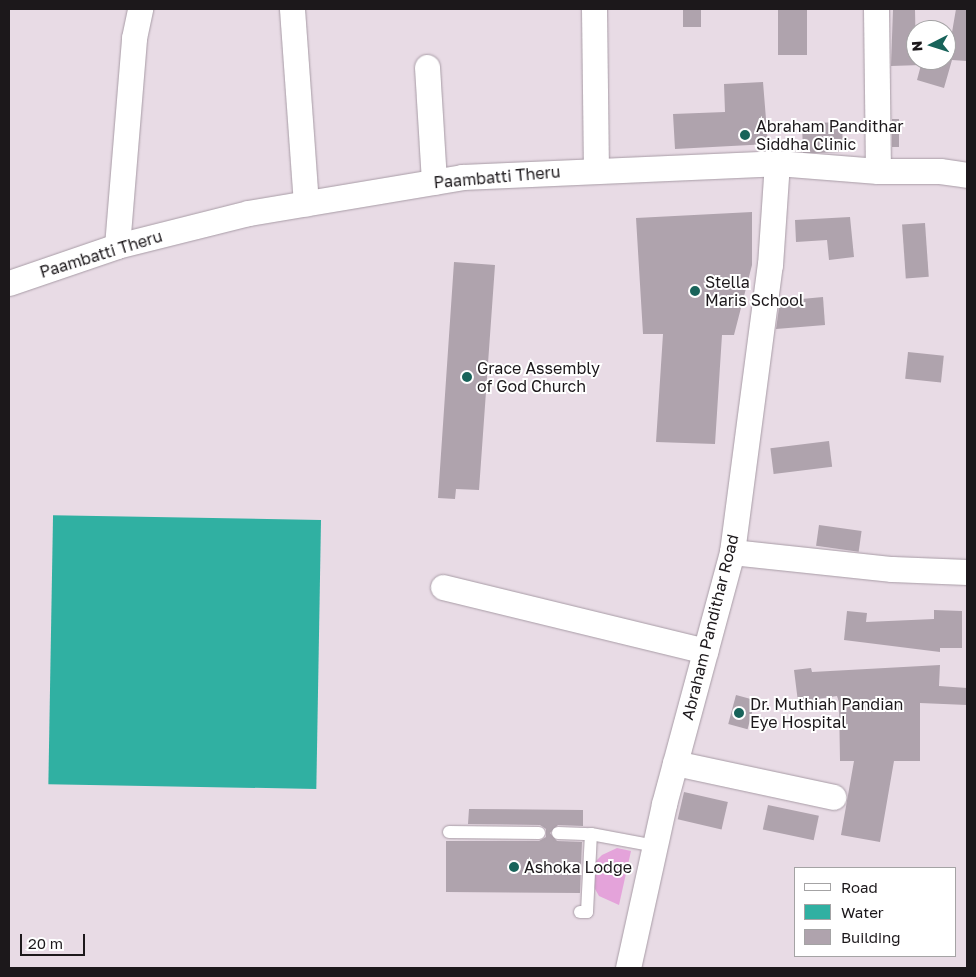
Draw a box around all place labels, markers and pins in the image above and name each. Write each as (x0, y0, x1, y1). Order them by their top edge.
place label: Abraham Pandithar Siddha Clinic (756, 116, 904, 154)
marker: Abraham Pandithar Siddha Clinic (738, 128, 752, 142)
place label: Stella Maris School (705, 272, 804, 310)
marker: Stella Maris School (689, 285, 701, 297)
place label: Grace Assembly of God Church (477, 358, 600, 396)
marker: Grace Assembly of God Church (461, 371, 473, 383)
place label: Dr. Muthiah Pandian Eye Hospital (750, 694, 903, 732)
marker: Dr. Muthiah Pandian Eye Hospital (732, 706, 746, 720)
place label: Ashoka Lodge (524, 857, 632, 877)
marker: Ashoka Lodge (508, 861, 520, 873)

